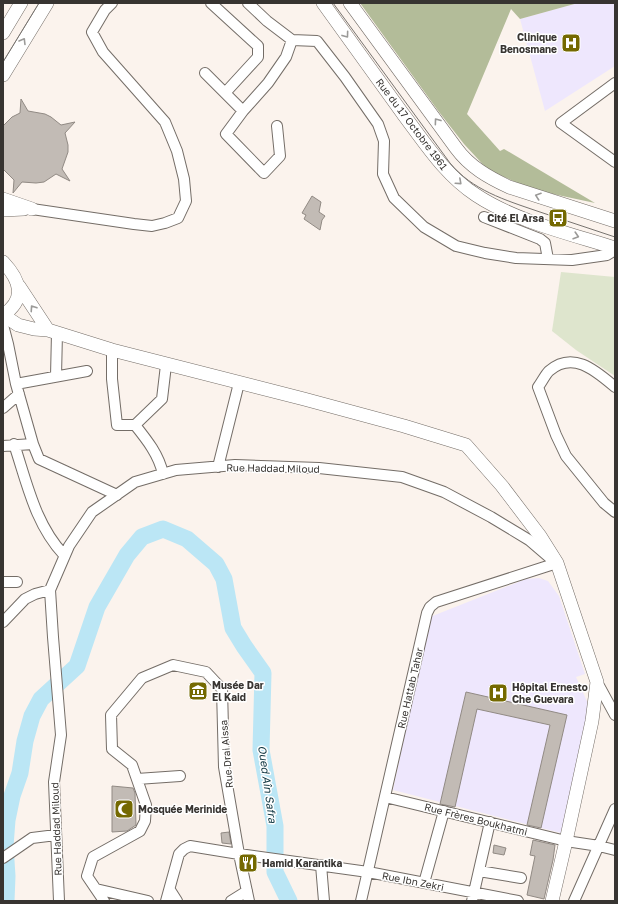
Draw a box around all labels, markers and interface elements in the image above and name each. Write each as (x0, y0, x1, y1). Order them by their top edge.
one-way arrow (341, 30, 348, 37)
place label: Clinique Benosmane (500, 31, 557, 55)
hospital icon: Clinique Benosmane (560, 32, 582, 54)
one-way arrow (19, 38, 26, 45)
street label: Rue du 17 Octobre 1961 (374, 76, 450, 172)
one-way arrow (435, 119, 442, 126)
one-way arrow (454, 177, 462, 185)
one-way arrow (534, 193, 541, 201)
bus stop icon: Cité El Arsa (547, 207, 569, 229)
place label: Cité El Arsa (487, 212, 544, 224)
one-way arrow (572, 231, 579, 240)
one-way arrow (31, 305, 38, 312)
street label: Rue Haddad Miloud (226, 461, 320, 475)
street label: Rue Hattab Tahar (395, 646, 425, 730)
place label: Musée Dar El Kaid (212, 679, 264, 703)
museum icon: Musée Dar El Kaid (187, 680, 209, 702)
place label: Hôpital Ernesto Che Guevara (512, 681, 588, 705)
hospital icon: Hôpital Ernesto Che Guevara (487, 682, 509, 704)
street label: Rue Drai Aissa (217, 719, 235, 789)
water label: Oued Aîn Safra (256, 744, 280, 824)
street label: Rue Haddad Miloud (48, 782, 64, 876)
mosque icon: Mosquée Merinide (113, 798, 135, 820)
street label: Rue Frères Boukhatmi (423, 800, 529, 838)
place label: Mosquée Merinide (138, 803, 227, 815)
restaurant icon: Hamid Karantika (237, 852, 259, 874)
place label: Hamid Karantika (262, 857, 343, 869)
street label: Rue Ibn Zekri (381, 869, 445, 893)

